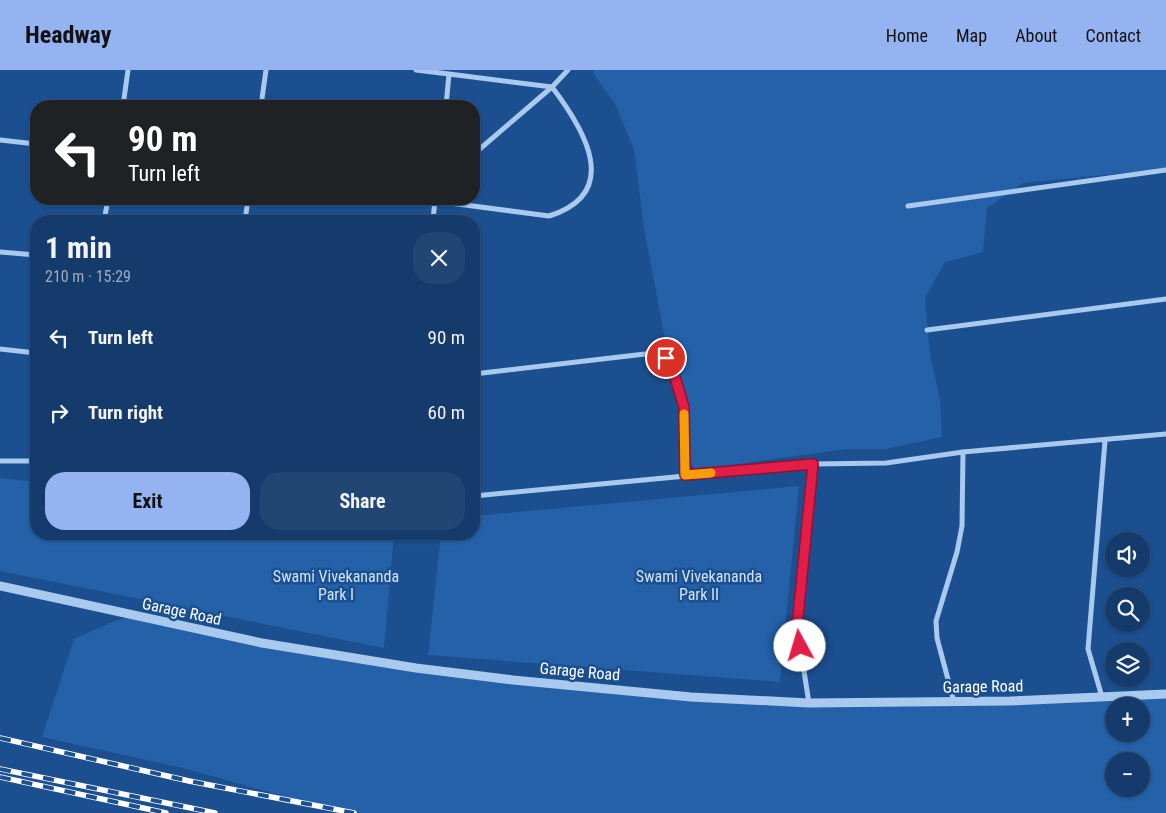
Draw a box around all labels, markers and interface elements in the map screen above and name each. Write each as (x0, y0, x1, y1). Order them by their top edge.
text: Headway (25, 21, 111, 49)
text: Home (886, 25, 928, 46)
text: Map (956, 25, 987, 46)
text: About (1015, 25, 1057, 46)
text: Contact (1085, 25, 1141, 46)
text: 90 m (128, 119, 197, 160)
icon: left (45, 120, 110, 185)
text: Turn left (128, 161, 200, 186)
text: 1 min (45, 230, 112, 265)
button: close (413, 232, 465, 284)
text: 210 m · 15:29 (45, 267, 131, 286)
icon: left (45, 324, 73, 352)
text: Turn left (88, 326, 153, 349)
text: 90 m (428, 326, 465, 349)
pin (645, 337, 687, 379)
icon: arrive (652, 344, 680, 372)
icon: right (45, 399, 73, 427)
text: Turn right (88, 401, 163, 424)
text: 60 m (428, 401, 465, 424)
button: Exit (45, 472, 250, 530)
button: Share (260, 472, 465, 530)
map controls (1105, 532, 1150, 797)
button: sound (1105, 532, 1150, 577)
park label: Swami Vivekananda Park I (273, 567, 399, 604)
park label: Swami Vivekananda Park II (636, 567, 762, 604)
button: search (1105, 587, 1150, 632)
street label: Garage Road (141, 594, 223, 629)
position arrow (773, 619, 825, 671)
button: layers (1105, 642, 1150, 687)
street label: Garage Road (539, 659, 621, 684)
street label: Garage Road (943, 676, 1023, 697)
button: + (1105, 697, 1150, 742)
button: − (1105, 752, 1150, 797)

